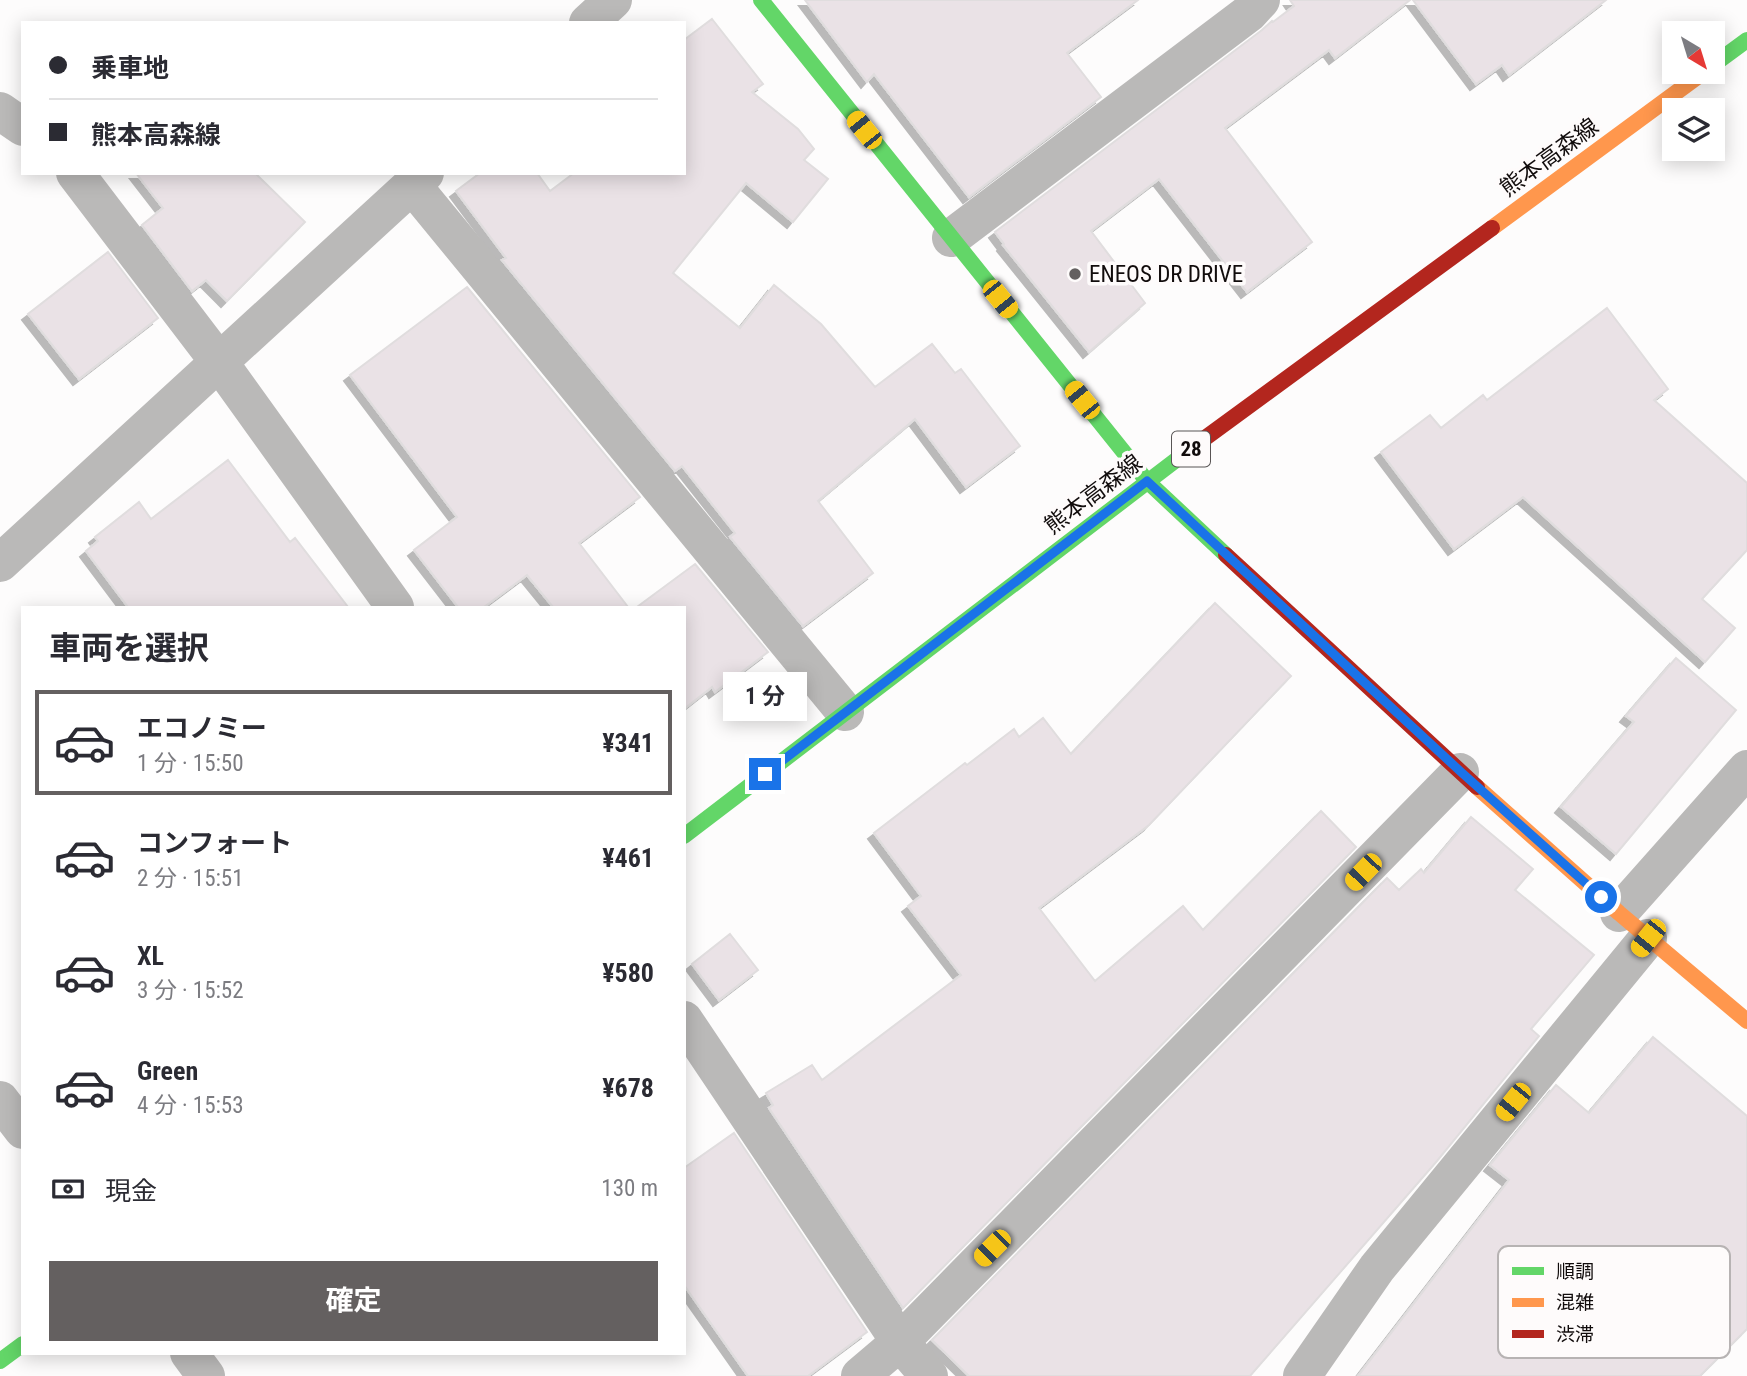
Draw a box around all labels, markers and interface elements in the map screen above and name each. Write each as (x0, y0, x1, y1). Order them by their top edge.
north arrow (1662, 21, 1726, 84)
map controls (1662, 21, 1725, 161)
text: 乗車地 (91, 53, 169, 83)
button: layers (1662, 98, 1725, 161)
car (843, 107, 886, 153)
street label: 熊本高森線 (1495, 113, 1604, 202)
text: 熊本高森線 (91, 120, 221, 150)
place label: ENEOS DR DRIVE (1089, 261, 1243, 288)
marker: ENEOS DR DRIVE (1067, 266, 1083, 282)
car (979, 276, 1022, 322)
car (1061, 377, 1104, 423)
road number: 28 (1172, 432, 1210, 466)
street label: 熊本高森線 (1039, 449, 1147, 540)
text: 車両を選択 (49, 629, 209, 667)
callout: 1 分 (723, 672, 807, 722)
text: 1 分 (745, 683, 785, 710)
icon: car (53, 711, 116, 774)
text: エコノミー (137, 713, 267, 743)
text: ¥341 (602, 728, 654, 758)
text: 1 分 · 15:50 (137, 750, 244, 777)
route end (749, 758, 781, 790)
icon: car (53, 826, 116, 889)
text: コンフォート (137, 828, 292, 858)
text: ¥461 (602, 843, 654, 873)
car (1341, 850, 1386, 894)
text: 2 分 · 15:51 (137, 865, 244, 892)
route start (1585, 881, 1617, 913)
car (1627, 915, 1670, 961)
icon: car (53, 941, 116, 1004)
text: XL (137, 941, 164, 971)
text: ¥580 (602, 958, 654, 988)
text: 3 分 · 15:52 (137, 977, 244, 1004)
icon: car (53, 1056, 116, 1119)
text: Green (137, 1056, 198, 1086)
text: ¥678 (602, 1073, 654, 1103)
car (1492, 1079, 1535, 1125)
text: 4 分 · 15:53 (137, 1092, 244, 1119)
icon: cash (49, 1170, 87, 1208)
text: 130 m (601, 1175, 658, 1202)
text: 現金 (105, 1176, 157, 1206)
car (970, 1226, 1015, 1270)
legend (1498, 1246, 1730, 1358)
text: 順調 (1556, 1260, 1594, 1283)
button: 確定 (49, 1261, 658, 1341)
text: 混雑 (1556, 1291, 1594, 1314)
text: 渋滞 (1556, 1323, 1594, 1346)

